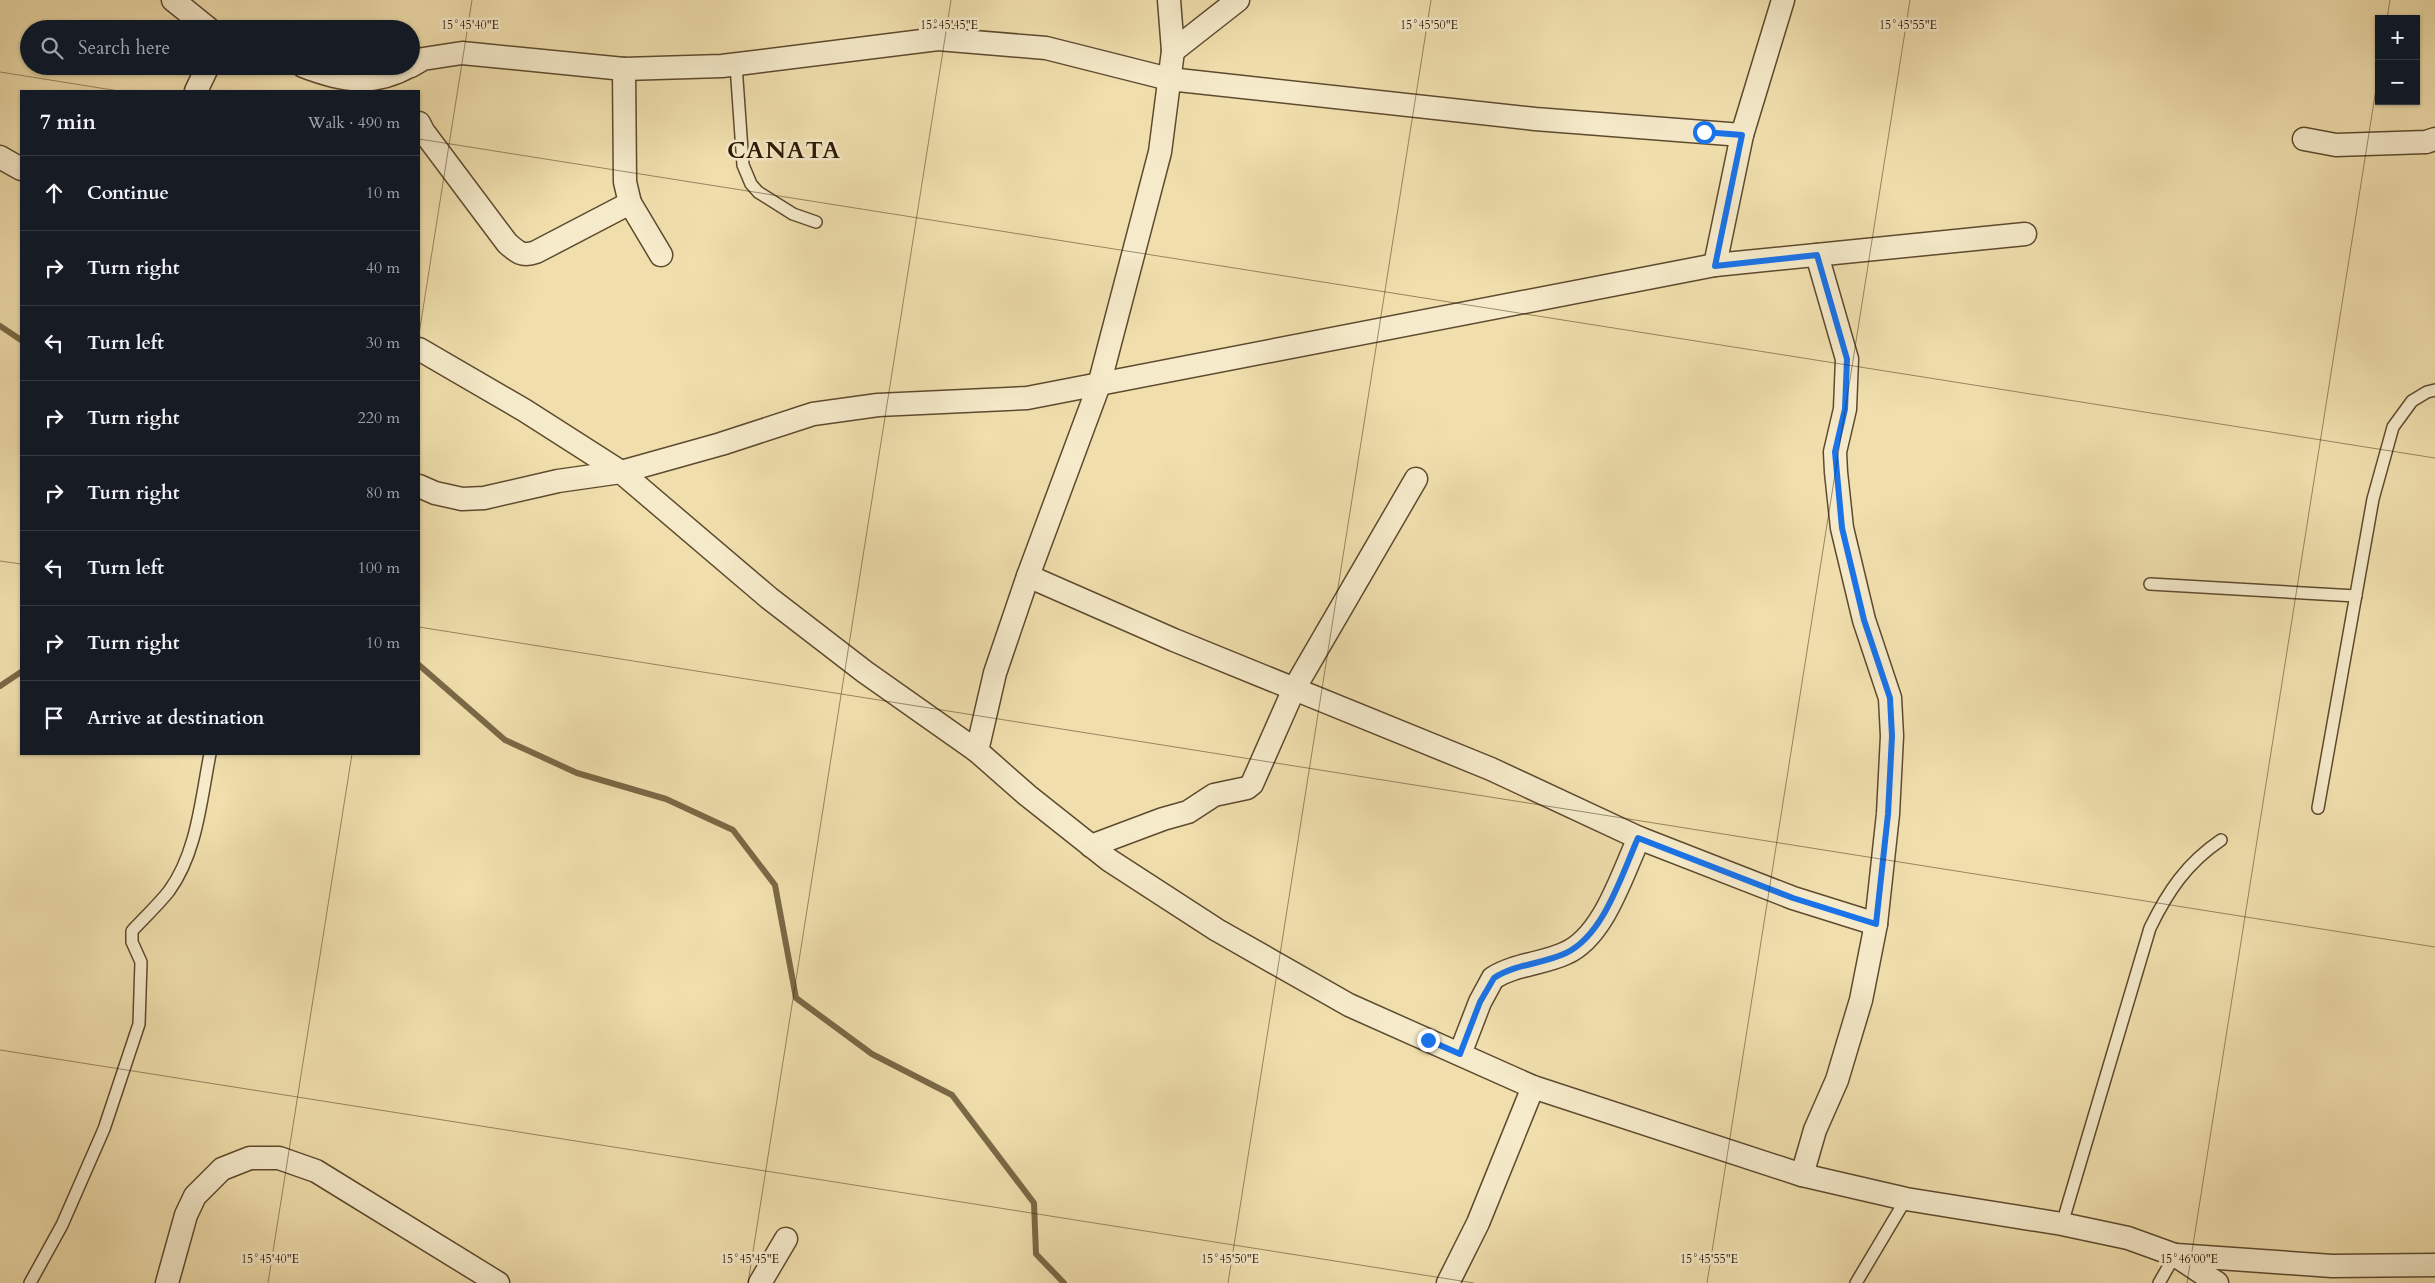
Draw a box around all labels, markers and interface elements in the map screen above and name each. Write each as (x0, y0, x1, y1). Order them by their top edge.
map controls (2375, 15, 2420, 105)
button: + (2375, 15, 2420, 60)
text: 15°45'40"E (441, 17, 499, 33)
text: 15°45'45"E (920, 17, 978, 33)
text: 15°45'50"E (1400, 17, 1458, 33)
text: 15°45'55"E (1879, 17, 1937, 33)
search box (20, 20, 420, 75)
icon: search (38, 34, 66, 62)
text: Search here (78, 35, 170, 61)
button: − (2375, 60, 2420, 105)
text: 7 min (40, 108, 96, 137)
text: Walk · 490 m (308, 112, 400, 134)
route start (1693, 121, 1716, 144)
district label: CANATA (727, 134, 841, 167)
icon: ahead (40, 179, 68, 207)
text: Continue (87, 180, 169, 206)
text: 10 m (366, 182, 400, 204)
icon: right (40, 254, 68, 282)
text: Turn right (87, 255, 179, 281)
text: 40 m (366, 257, 400, 279)
icon: left (40, 329, 68, 357)
text: Turn left (87, 330, 164, 356)
text: 30 m (366, 332, 400, 354)
icon: right (40, 404, 68, 432)
text: Turn right (87, 405, 179, 431)
text: 220 m (358, 407, 400, 429)
icon: right (40, 479, 68, 507)
text: Turn right (87, 480, 179, 506)
text: 80 m (366, 482, 400, 504)
icon: left (40, 554, 68, 582)
text: Turn left (87, 555, 164, 581)
text: 100 m (358, 557, 400, 579)
icon: right (40, 629, 68, 657)
text: Turn right (87, 630, 179, 656)
text: 10 m (366, 632, 400, 654)
icon: arrive (40, 704, 68, 732)
text: Arrive at destination (87, 705, 264, 731)
route end (1417, 1029, 1440, 1052)
text: 15°45'40"E (241, 1251, 299, 1267)
text: 15°45'45"E (721, 1251, 779, 1267)
text: 15°45'50"E (1201, 1251, 1259, 1267)
text: 15°45'55"E (1680, 1251, 1738, 1267)
text: 15°46'00"E (2160, 1251, 2218, 1267)

